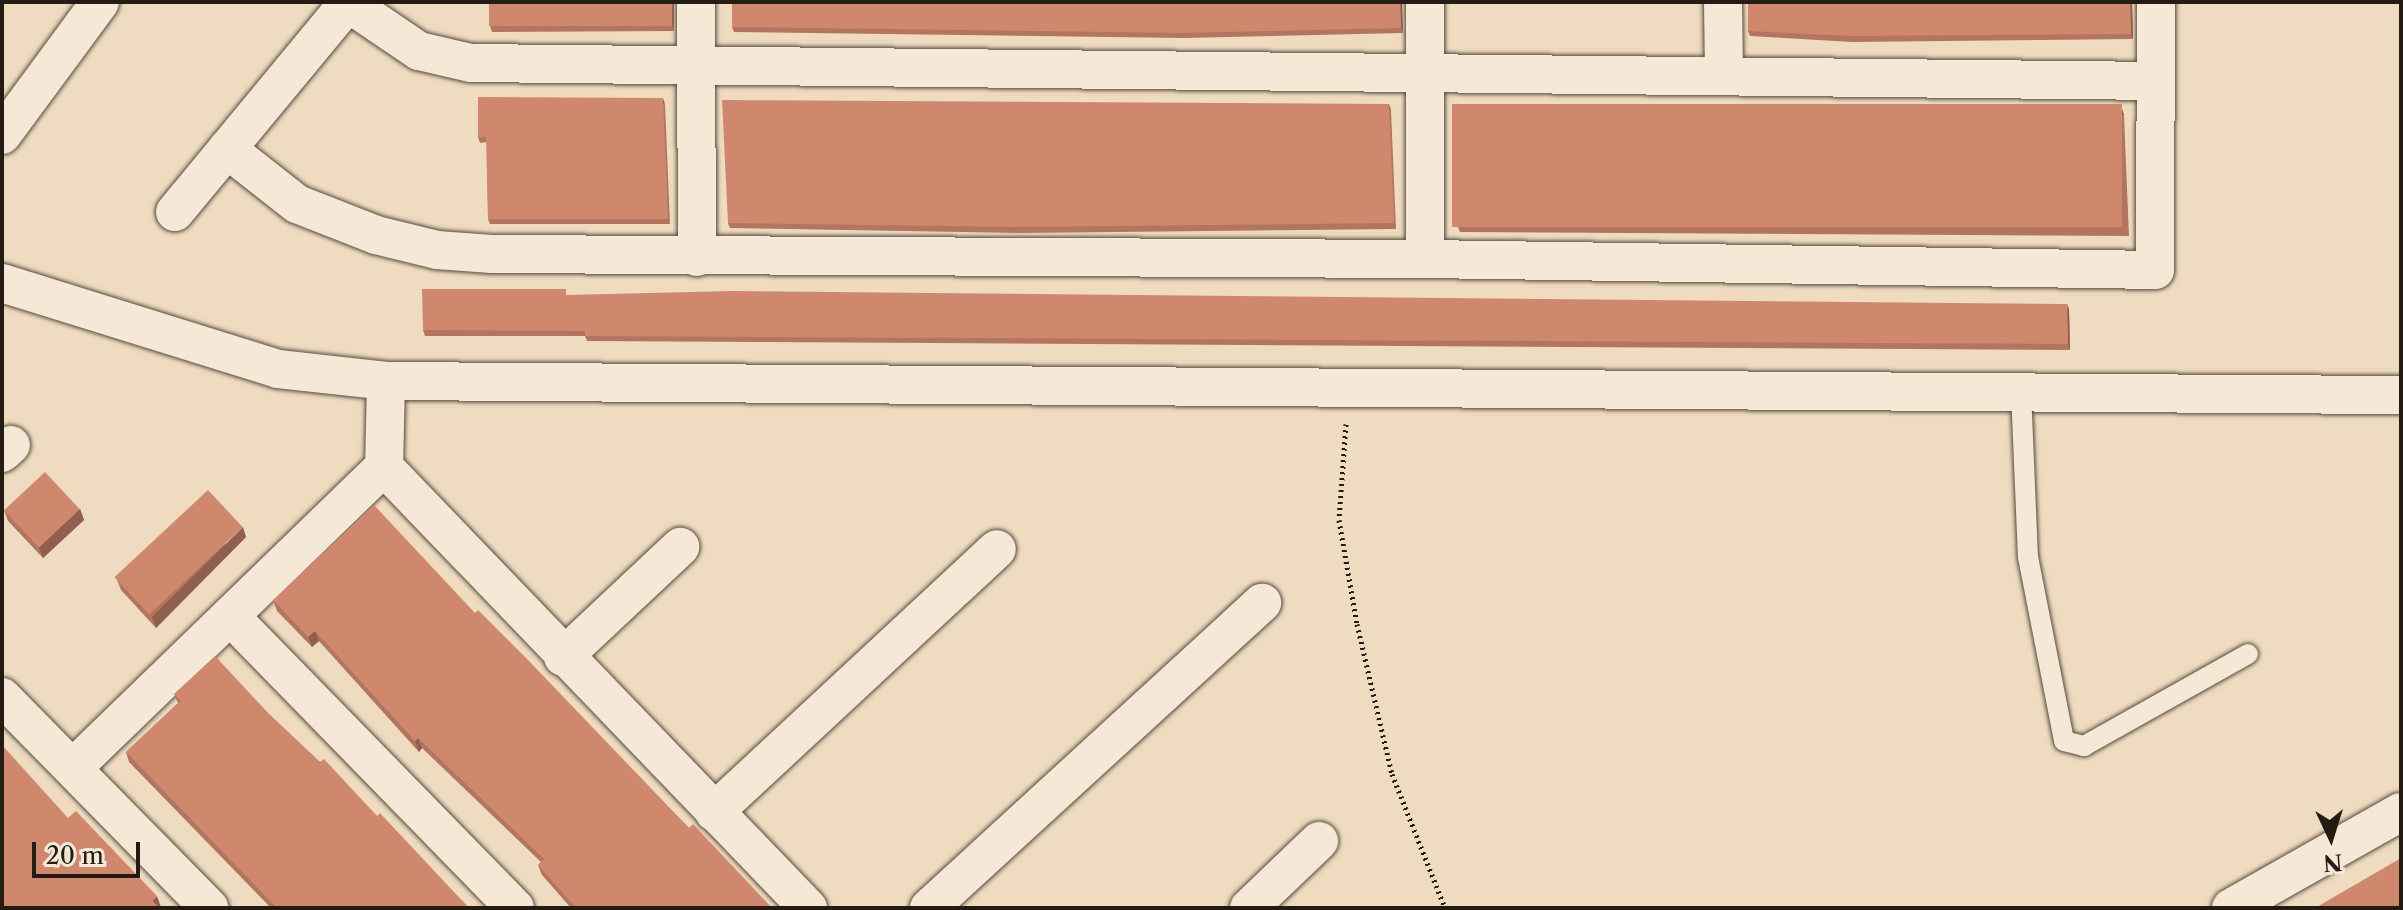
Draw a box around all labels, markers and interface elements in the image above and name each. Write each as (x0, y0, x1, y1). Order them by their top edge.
north arrow (2291, 798, 2371, 878)
scale bar (36, 826, 144, 876)
text: 20 m (46, 841, 104, 870)
text: N (2322, 848, 2343, 877)

